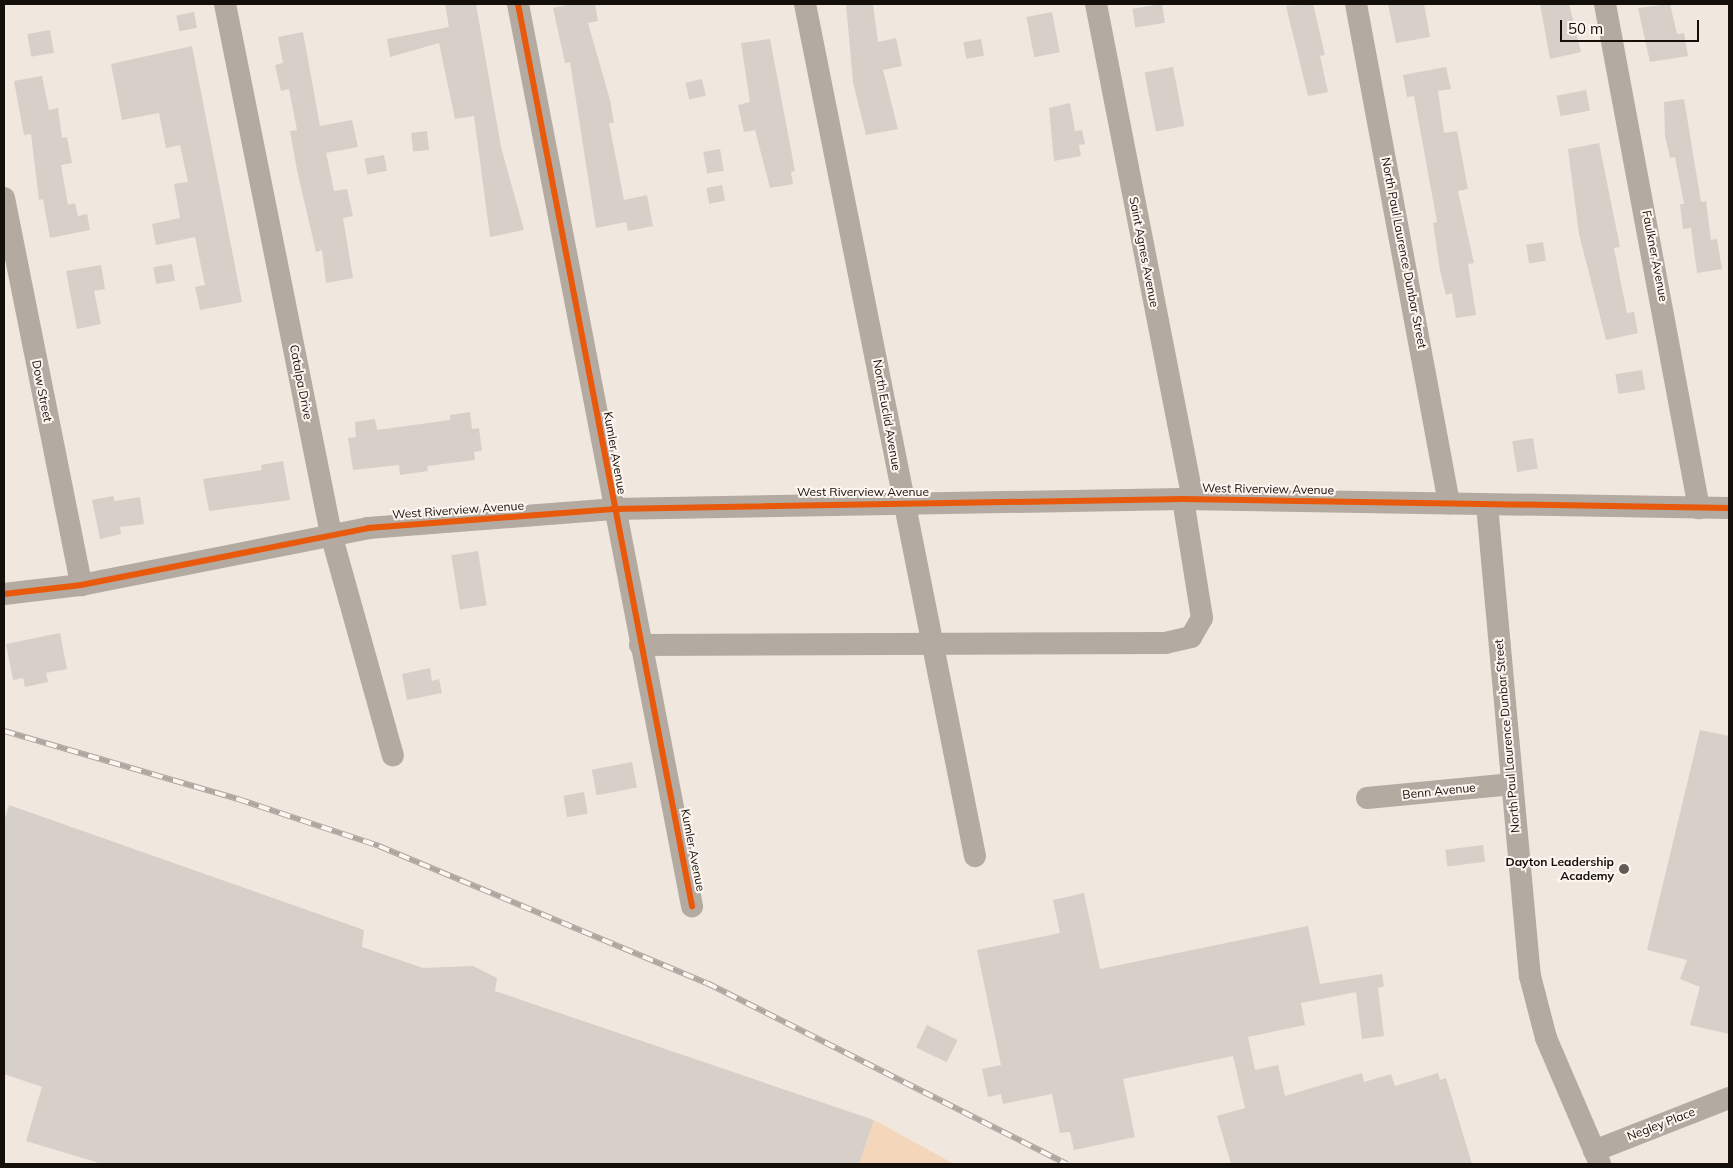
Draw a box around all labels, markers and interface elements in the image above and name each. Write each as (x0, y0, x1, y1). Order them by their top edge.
scale bar (1563, 10, 1702, 42)
text: 50 m (1568, 19, 1603, 38)
street label: North Paul Laurence Dunbar Street (1378, 156, 1430, 350)
street label: Saint Agnes Avenue (1126, 195, 1162, 309)
street label: Faulkner Avenue (1639, 209, 1671, 303)
street label: Catalpa Drive (287, 343, 315, 421)
street label: North Euclid Avenue (870, 358, 904, 472)
street label: Dow Street (29, 359, 55, 423)
street label: Kumler Avenue (601, 411, 629, 495)
street label: West Riverview Avenue (1202, 481, 1334, 497)
street label: West Riverview Avenue (797, 485, 929, 499)
street label: West Riverview Avenue (392, 498, 524, 522)
street label: North Paul Laurence Dunbar Street (1491, 639, 1523, 833)
street label: Benn Avenue (1402, 780, 1476, 802)
street label: Kumler Avenue (678, 808, 708, 892)
place label: Dayton Leadership Academy (1506, 855, 1614, 883)
marker: Dayton Leadership Academy (1618, 863, 1630, 875)
street label: Negley Place (1625, 1104, 1697, 1144)

